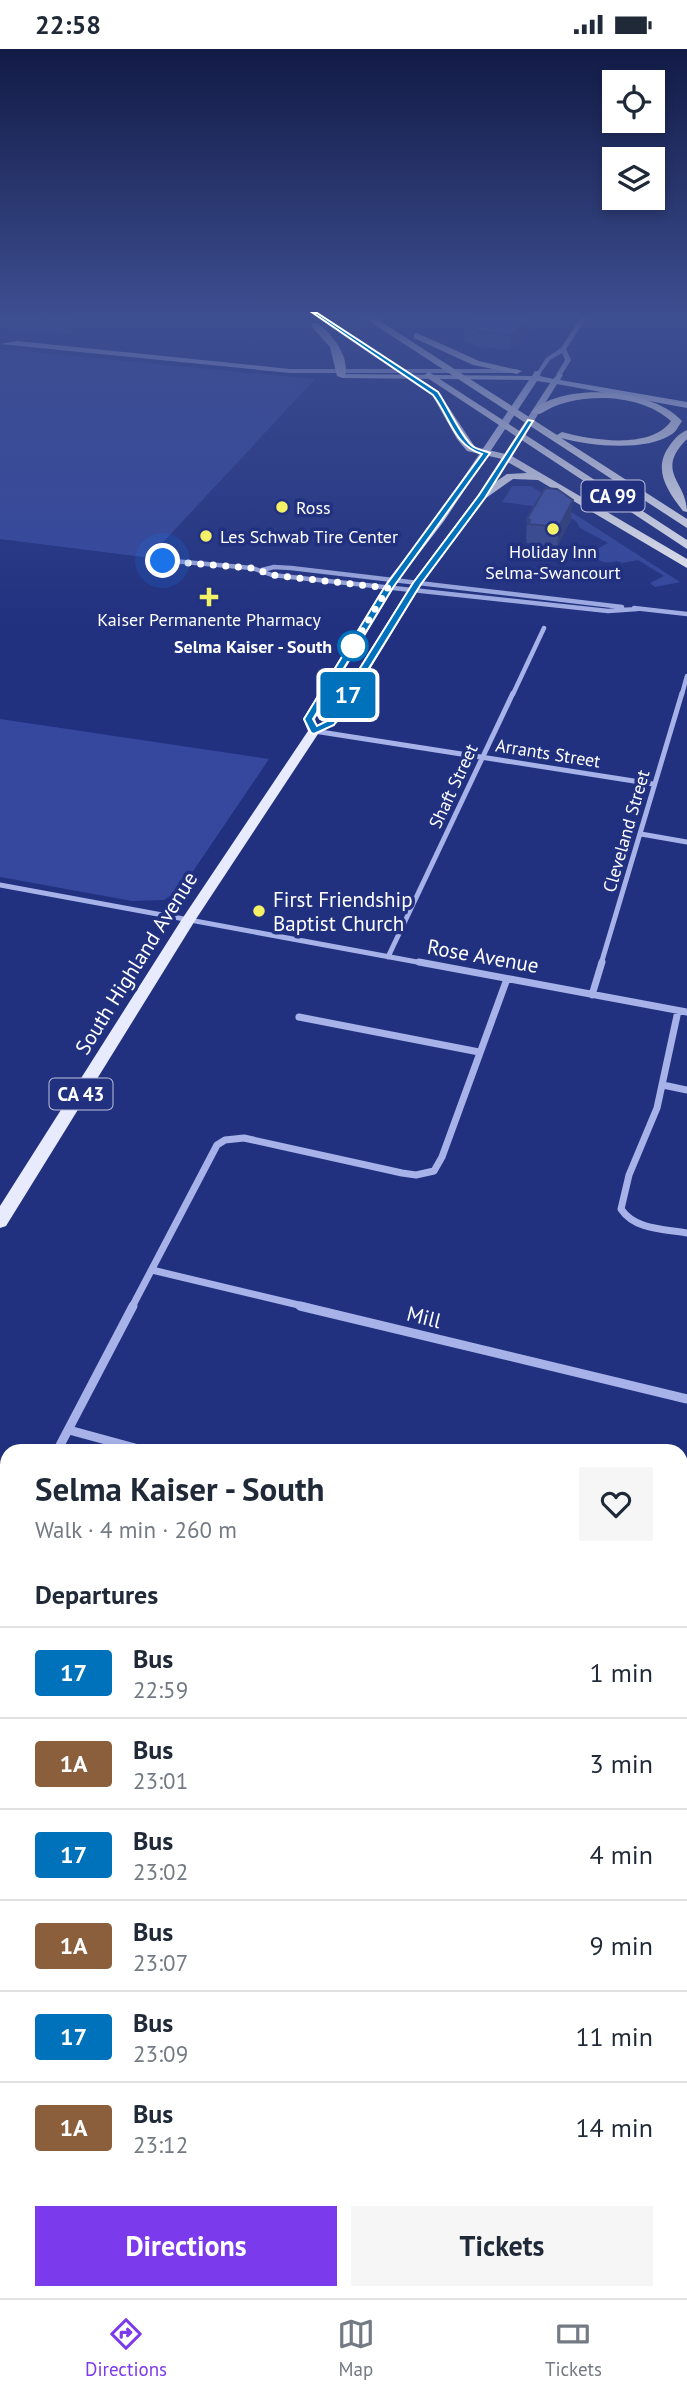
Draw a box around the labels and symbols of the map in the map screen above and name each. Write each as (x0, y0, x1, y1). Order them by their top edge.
road number: CA 99 (582, 481, 644, 511)
place label: Ross (296, 496, 331, 519)
marker: Ross (274, 499, 290, 515)
marker: Holiday Inn Selma-Swancourt (545, 521, 561, 537)
place label: Les Schwab Tire Center (220, 525, 398, 548)
marker: Les Schwab Tire Center (198, 528, 214, 544)
place label: Holiday Inn Selma-Swancourt (485, 540, 621, 584)
your location (145, 543, 180, 578)
marker: Kaiser Permanente Pharmacy (201, 589, 217, 605)
place label: Kaiser Permanente Pharmacy (97, 608, 321, 631)
marker: Selma Kaiser - South (338, 631, 368, 661)
place label: Selma Kaiser - South (174, 635, 332, 658)
line badge: 17 (316, 672, 380, 718)
street label: Arrants Street (494, 733, 602, 773)
street label: Shaft Street (423, 740, 483, 832)
street label: Cleveland Street (598, 767, 654, 895)
street label: South Highland Avenue (69, 867, 203, 1059)
place label: First Friendship Baptist Church (273, 886, 413, 937)
marker: First Friendship Baptist Church (251, 903, 267, 919)
street label: Rose Avenue (425, 933, 541, 979)
road number: CA 43 (50, 1079, 112, 1109)
street label: Mill (404, 1300, 444, 1334)

